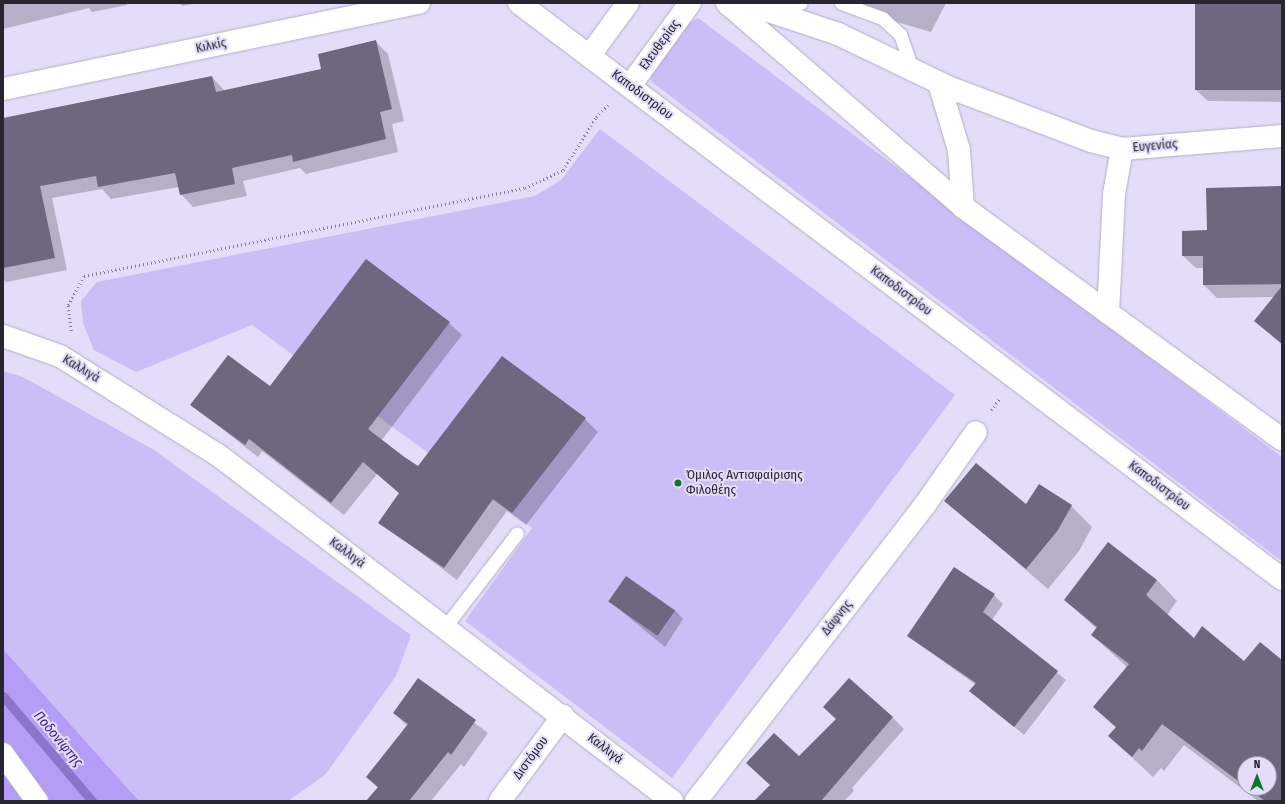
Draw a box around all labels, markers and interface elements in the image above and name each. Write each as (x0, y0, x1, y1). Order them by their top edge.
street label: Ελευθερίας (637, 17, 683, 73)
street label: Κιλκίς (194, 35, 228, 57)
street label: Καποδιστρίου (608, 67, 676, 123)
street label: Ευγενίας (1132, 136, 1178, 156)
street label: Καποδιστρίου (867, 263, 935, 319)
street label: Καλλιγά (59, 352, 103, 386)
street label: Καποδιστρίου (1125, 458, 1193, 514)
place label: Όμιλος Αντισφαίρισης Φιλοθέης (686, 468, 803, 499)
marker: Όμιλος Αντισφαίρισης Φιλοθέης (673, 478, 683, 488)
street label: Καλλιγά (326, 534, 368, 572)
street label: Δάφνης (818, 597, 856, 639)
water label: Ποδονίφτης (30, 708, 86, 770)
street label: Καλλιγά (584, 730, 626, 768)
street label: Διστόμου (510, 733, 552, 783)
north arrow (1237, 756, 1277, 796)
text: N (1254, 758, 1260, 771)

